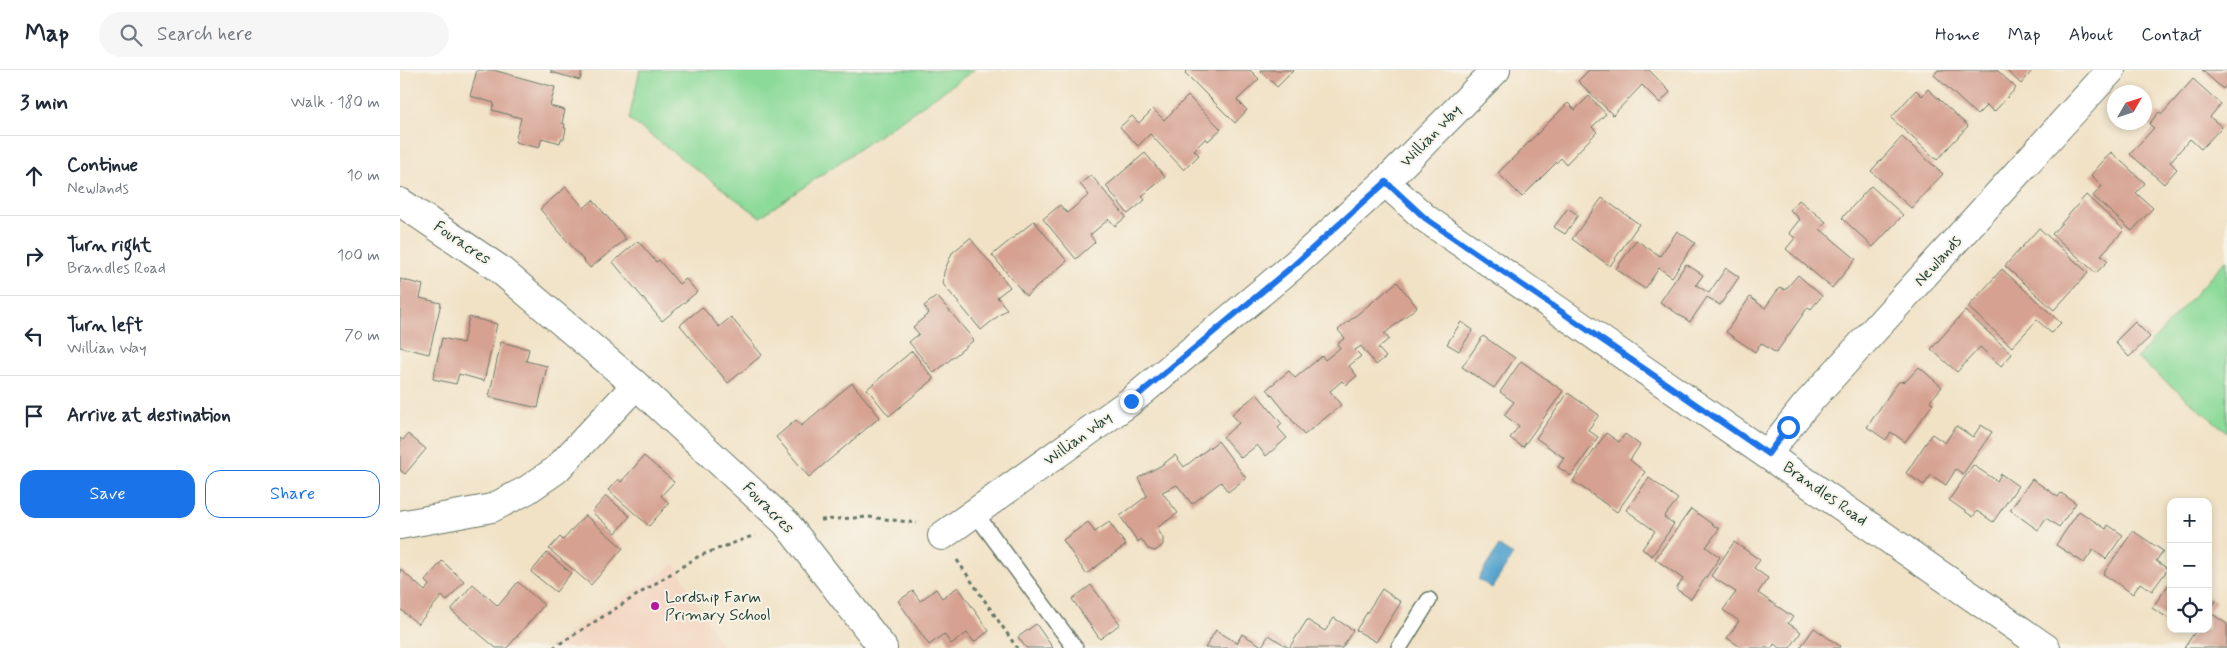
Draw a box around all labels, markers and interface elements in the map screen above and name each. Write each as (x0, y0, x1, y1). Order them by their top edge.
search box (99, 12, 449, 57)
text: Map (25, 19, 69, 50)
icon: search (117, 21, 145, 49)
text: Search here (157, 22, 253, 47)
text: Home (1935, 23, 1980, 47)
text: Map (2008, 23, 2041, 47)
text: About (2069, 23, 2113, 47)
text: Contact (2141, 23, 2202, 47)
north arrow (2107, 85, 2152, 130)
text: 3 min (20, 89, 68, 117)
text: Walk · 180 m (291, 92, 380, 113)
street label: Willian Way (1396, 100, 1466, 172)
text: Continue (67, 153, 138, 178)
icon: ahead (20, 162, 48, 190)
text: 10 m (347, 165, 380, 186)
text: Newlands (67, 178, 129, 199)
street label: Fouracres (429, 216, 495, 270)
street label: Newlands (1909, 231, 1967, 291)
text: Turn right (67, 233, 151, 258)
icon: right (20, 242, 48, 270)
text: 100 m (337, 245, 380, 266)
text: Brandles Road (67, 258, 166, 279)
text: Turn left (67, 313, 143, 338)
icon: left (20, 322, 48, 350)
text: 70 m (344, 325, 380, 346)
text: Willian Way (67, 338, 147, 359)
route end (1120, 390, 1143, 413)
icon: arrive (20, 402, 48, 430)
text: Arrive at destination (67, 403, 231, 428)
street label: Willian Way (1040, 407, 1116, 471)
route start (1777, 416, 1800, 439)
street label: Brandles Road (1778, 457, 1872, 531)
button: Save (20, 470, 195, 518)
button: Share (205, 470, 380, 518)
street label: Fouracres (738, 478, 798, 538)
map controls (2167, 498, 2212, 633)
button: + (2167, 498, 2212, 543)
button: − (2167, 543, 2212, 588)
place label: Lordship Farm Primary School (665, 587, 771, 626)
button: locate (2167, 588, 2212, 633)
marker: Lordship Farm Primary School (649, 600, 661, 612)

